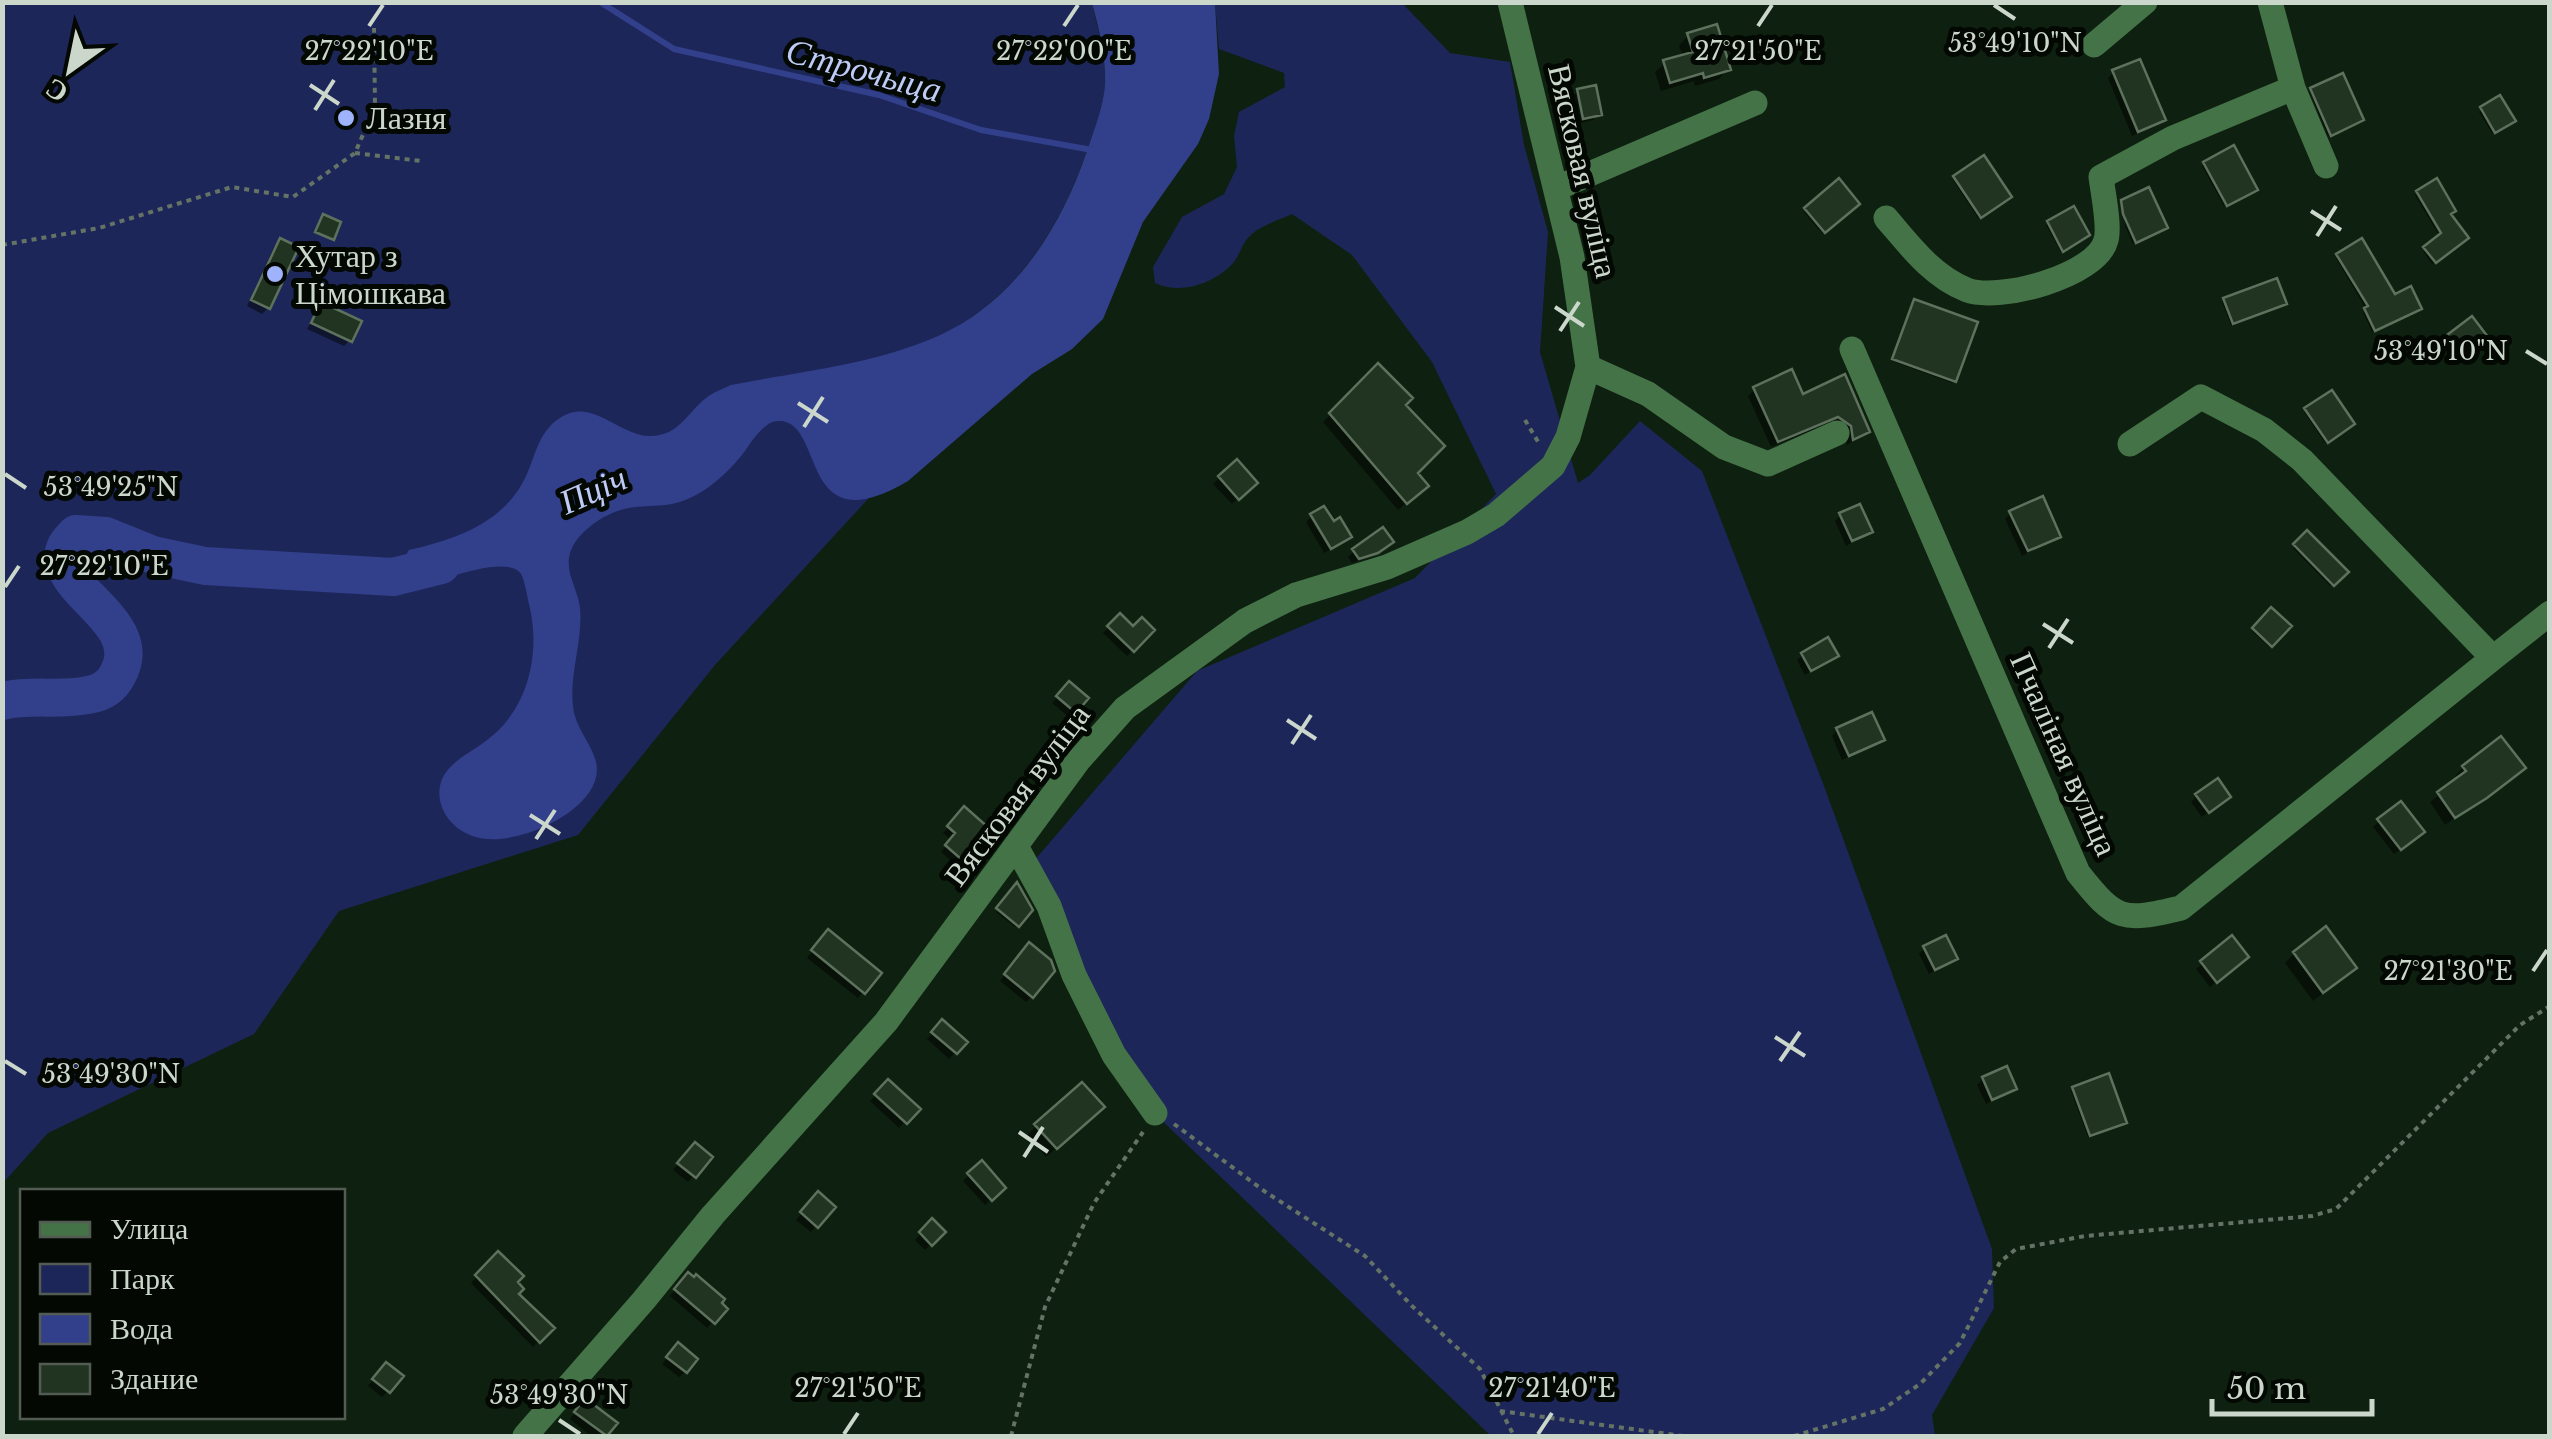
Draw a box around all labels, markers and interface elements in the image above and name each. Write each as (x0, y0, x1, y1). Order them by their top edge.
north arrow (20, 20, 120, 120)
water label: Строчыца (782, 28, 947, 111)
text: 53°49'10"N (1948, 28, 2082, 59)
text: 27°22'10"E (304, 36, 434, 67)
text: 27°22'00"E (996, 36, 1132, 67)
text: 27°21'50"E (1694, 36, 1822, 67)
street label: Вясковая вуліца (1539, 60, 1627, 282)
text: С (39, 70, 75, 111)
place label: Лазня (366, 98, 447, 138)
marker: Лазня (335, 107, 357, 129)
place label: Хутар з Цімошкава (295, 236, 446, 313)
marker: Хутар з Цімошкава (264, 263, 286, 285)
text: 53°49'10"N (2374, 336, 2508, 367)
water label: Пціч (552, 456, 633, 524)
text: 53°49'25"N (44, 472, 178, 503)
text: 27°22'10"E (39, 551, 169, 582)
street label: Пчаліная вуліца (2001, 646, 2127, 862)
street label: Вясковая вуліца (935, 696, 1099, 894)
text: 27°21'30"E (2383, 956, 2513, 987)
text: 53°49'30"N (42, 1059, 180, 1090)
legend (20, 1189, 345, 1419)
text: Улица (110, 1210, 188, 1247)
text: Парк (110, 1260, 175, 1297)
text: Вода (110, 1310, 173, 1347)
scale bar (2212, 1354, 2372, 1416)
text: Здание (110, 1360, 198, 1397)
text: 50 m (2227, 1370, 2306, 1407)
text: 27°21'50"E (794, 1373, 922, 1404)
text: 27°21'40"E (1488, 1373, 1616, 1404)
text: 53°49'30"N (490, 1380, 628, 1411)

